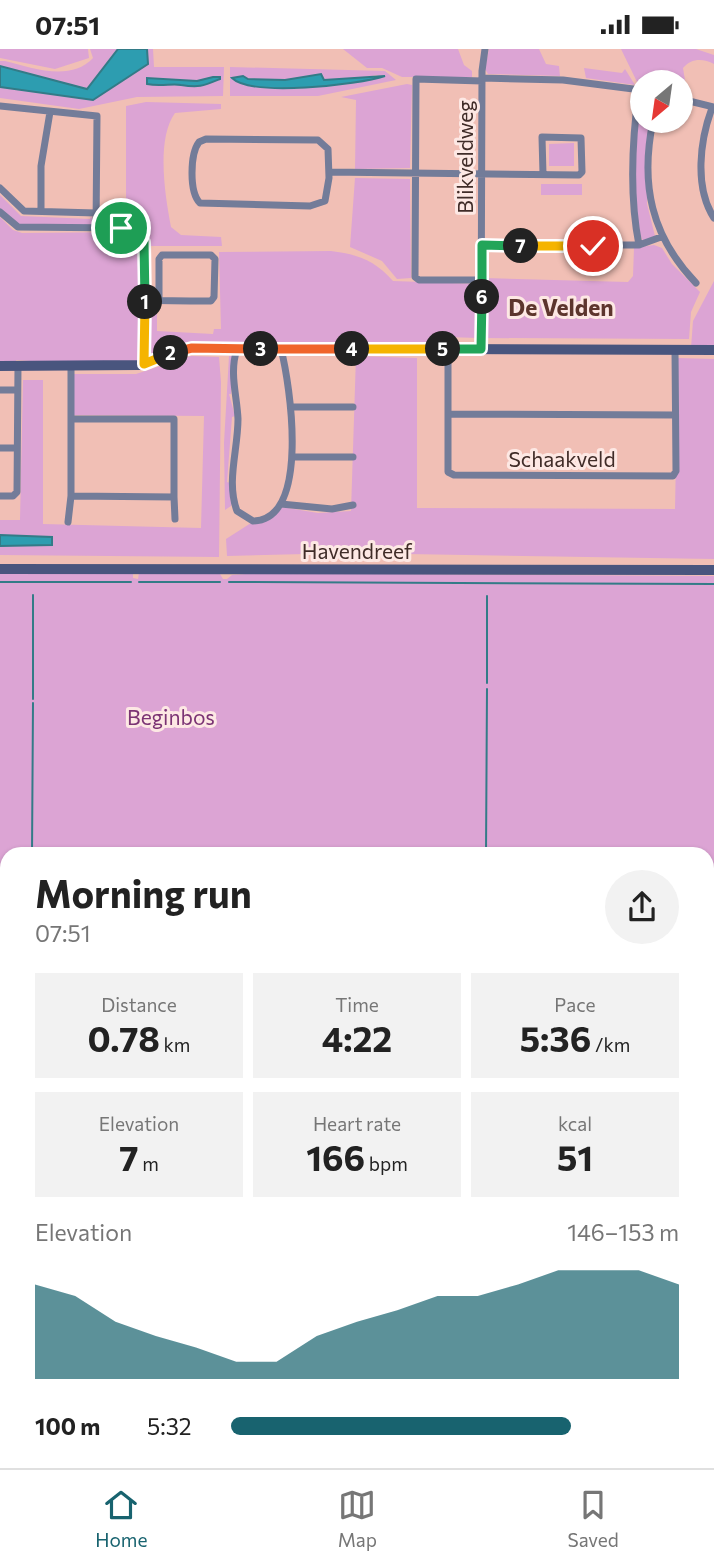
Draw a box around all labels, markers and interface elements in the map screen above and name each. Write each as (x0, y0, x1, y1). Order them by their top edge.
text: 07:51 (35, 9, 100, 40)
north arrow (630, 70, 693, 133)
map controls (630, 70, 693, 133)
street label: Blikveldweg (452, 100, 477, 214)
pin (91, 198, 151, 258)
icon: arrive (102, 209, 140, 247)
pin (563, 216, 623, 276)
icon: check (574, 227, 612, 265)
pin: 7 (504, 229, 538, 263)
text: 7 (515, 234, 526, 257)
pin: 6 (464, 279, 500, 315)
pin: 1 (128, 285, 162, 319)
text: 6 (476, 285, 487, 308)
text: 1 (140, 290, 149, 313)
district label: De Velden (508, 293, 614, 321)
pin: 3 (244, 331, 278, 367)
pin: 4 (334, 331, 370, 367)
pin: 5 (426, 331, 460, 367)
pin: 2 (154, 335, 188, 371)
text: 3 (255, 337, 266, 360)
text: 4 (346, 337, 357, 360)
text: 5 (437, 337, 448, 360)
text: 2 (165, 341, 176, 364)
street label: Schaakveld (508, 446, 616, 471)
street label: Havendreef (302, 538, 413, 563)
park label: Beginbos (127, 704, 215, 729)
text: Morning run (35, 869, 252, 916)
button: share (605, 870, 679, 944)
text: 07:51 (35, 919, 91, 947)
text: Distance (101, 993, 177, 1016)
text: Time (335, 993, 379, 1016)
text: Pace (554, 993, 596, 1016)
text: 0.78 (88, 1016, 160, 1059)
text: 4:22 (322, 1016, 392, 1059)
text: 5:36 (520, 1016, 591, 1059)
text: km (160, 1033, 190, 1056)
text: /km (591, 1033, 630, 1056)
text: Elevation (99, 1112, 179, 1135)
text: Heart rate (313, 1112, 401, 1135)
text: kcal (558, 1112, 592, 1135)
text: 7 (119, 1135, 139, 1178)
text: 166 (306, 1135, 365, 1178)
text: 51 (557, 1135, 593, 1178)
text: m (139, 1152, 159, 1175)
text: bpm (365, 1152, 408, 1175)
text: Elevation (35, 1218, 132, 1246)
text: 146–153 m (567, 1218, 679, 1246)
text: 100 m (35, 1412, 100, 1440)
text: 5:32 (147, 1412, 191, 1440)
tab: Home (95, 1486, 147, 1551)
tab: Map (338, 1486, 377, 1551)
tab: Saved (567, 1486, 619, 1551)

